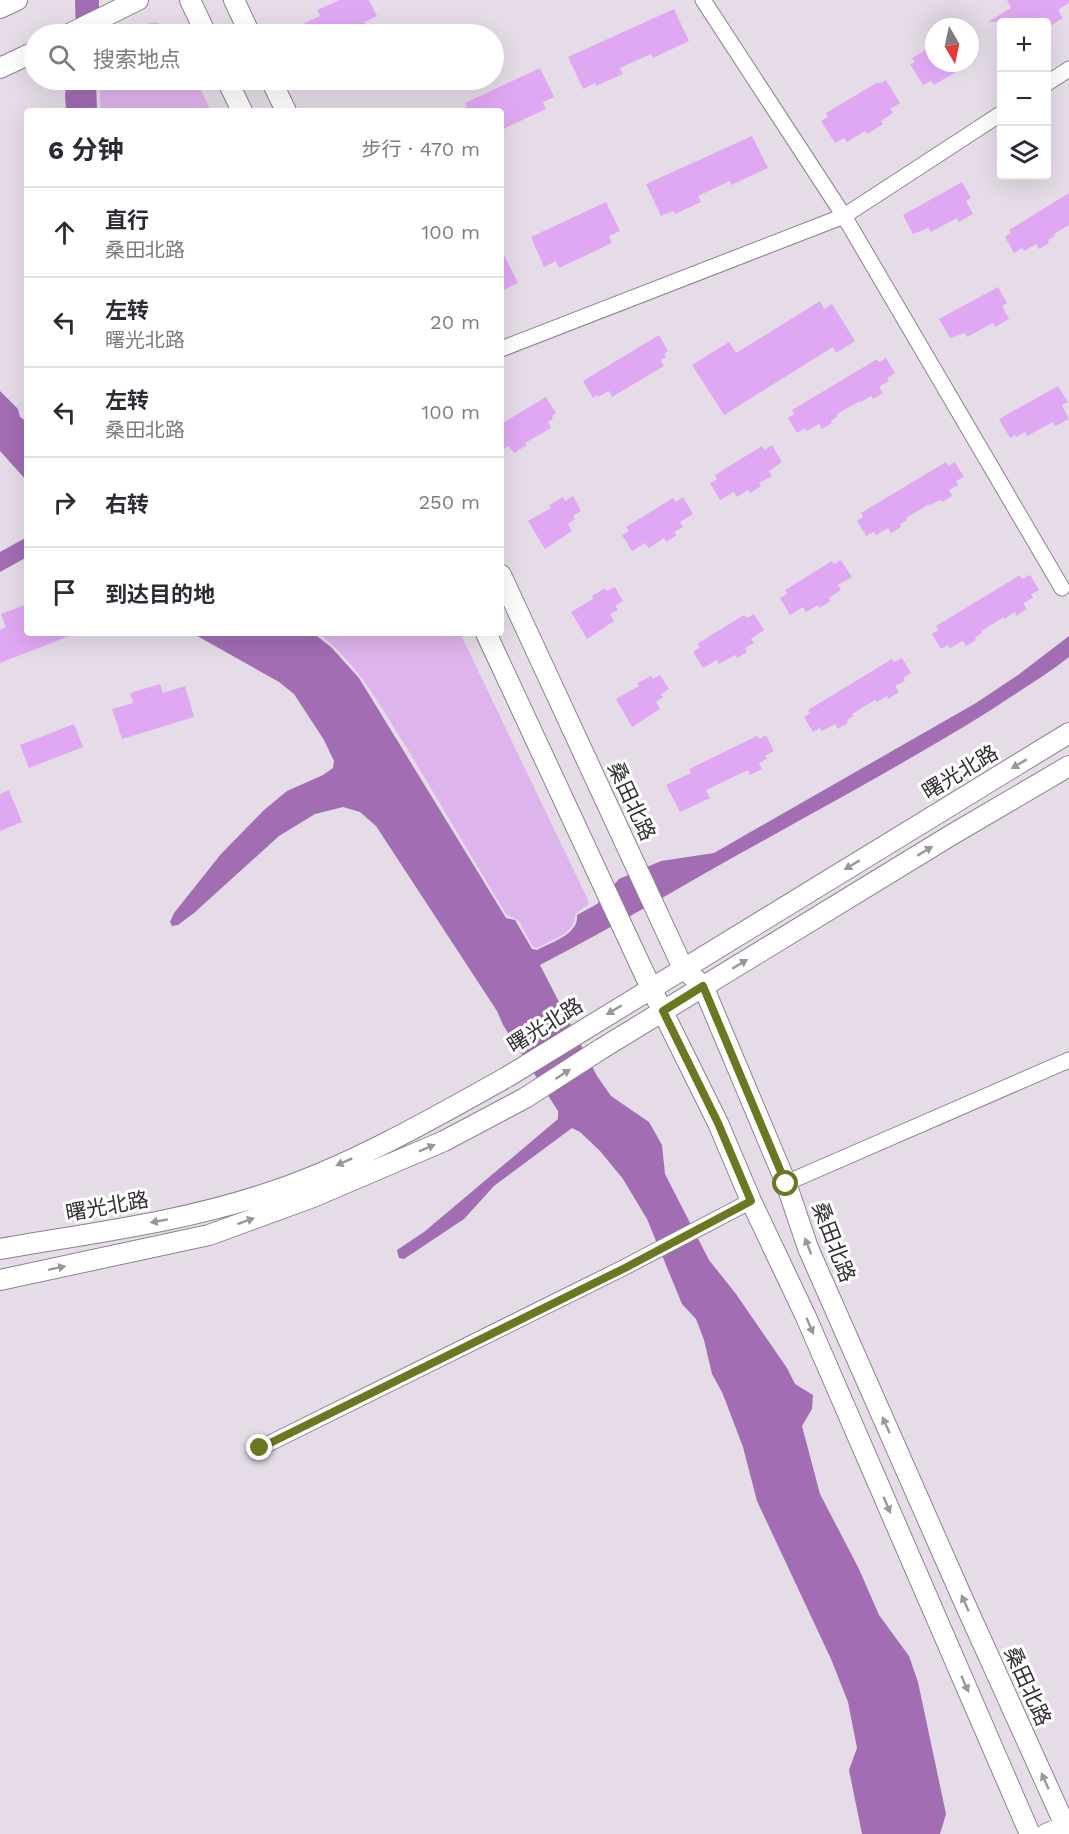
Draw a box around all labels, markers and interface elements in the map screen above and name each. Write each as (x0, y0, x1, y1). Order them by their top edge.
north arrow (925, 18, 979, 72)
map controls (997, 18, 1051, 180)
button: + (997, 18, 1051, 72)
search box (24, 24, 504, 90)
icon: search (45, 41, 78, 74)
text: 搜索地点 (93, 47, 181, 72)
button: − (997, 72, 1051, 126)
button: layers (997, 126, 1051, 180)
text: 6 分钟 (48, 135, 123, 165)
text: 步行 · 470 m (361, 137, 480, 161)
text: 直行 (105, 208, 149, 233)
icon: ahead (48, 216, 81, 249)
text: 100 m (421, 220, 480, 244)
text: 桑田北路 (105, 238, 185, 262)
text: 左转 (105, 298, 149, 323)
icon: left (48, 306, 81, 339)
text: 20 m (430, 310, 480, 334)
text: 曙光北路 (105, 328, 185, 352)
text: 左转 (105, 388, 149, 413)
icon: left (48, 396, 81, 429)
text: 100 m (421, 400, 480, 424)
text: 桑田北路 (105, 418, 185, 442)
icon: right (48, 486, 81, 519)
text: 250 m (418, 490, 480, 514)
text: 右转 (105, 492, 149, 517)
icon: arrive (48, 576, 81, 609)
text: 到达目的地 (105, 582, 215, 607)
street label: 曙光北路 (918, 740, 1002, 804)
street label: 桑田北路 (603, 758, 661, 844)
one-way arrow (1011, 758, 1027, 769)
one-way arrow (917, 846, 933, 857)
one-way arrow (844, 859, 861, 870)
one-way arrow (732, 958, 748, 969)
street label: 曙光北路 (503, 992, 587, 1058)
one-way arrow (606, 1005, 622, 1016)
one-way arrow (555, 1068, 571, 1079)
one-way arrow (418, 1143, 436, 1152)
one-way arrow (334, 1157, 352, 1167)
route start (772, 1170, 798, 1196)
street label: 曙光北路 (63, 1186, 151, 1226)
street label: 桑田北路 (807, 1198, 861, 1286)
one-way arrow (237, 1216, 255, 1226)
one-way arrow (149, 1217, 168, 1226)
one-way arrow (802, 1237, 812, 1255)
one-way arrow (48, 1263, 67, 1272)
one-way arrow (806, 1317, 815, 1335)
one-way arrow (881, 1415, 891, 1433)
route end (246, 1434, 272, 1460)
one-way arrow (883, 1496, 892, 1514)
one-way arrow (959, 1594, 969, 1612)
street label: 桑田北路 (999, 1643, 1057, 1729)
one-way arrow (960, 1675, 970, 1693)
one-way arrow (1040, 1771, 1050, 1789)

